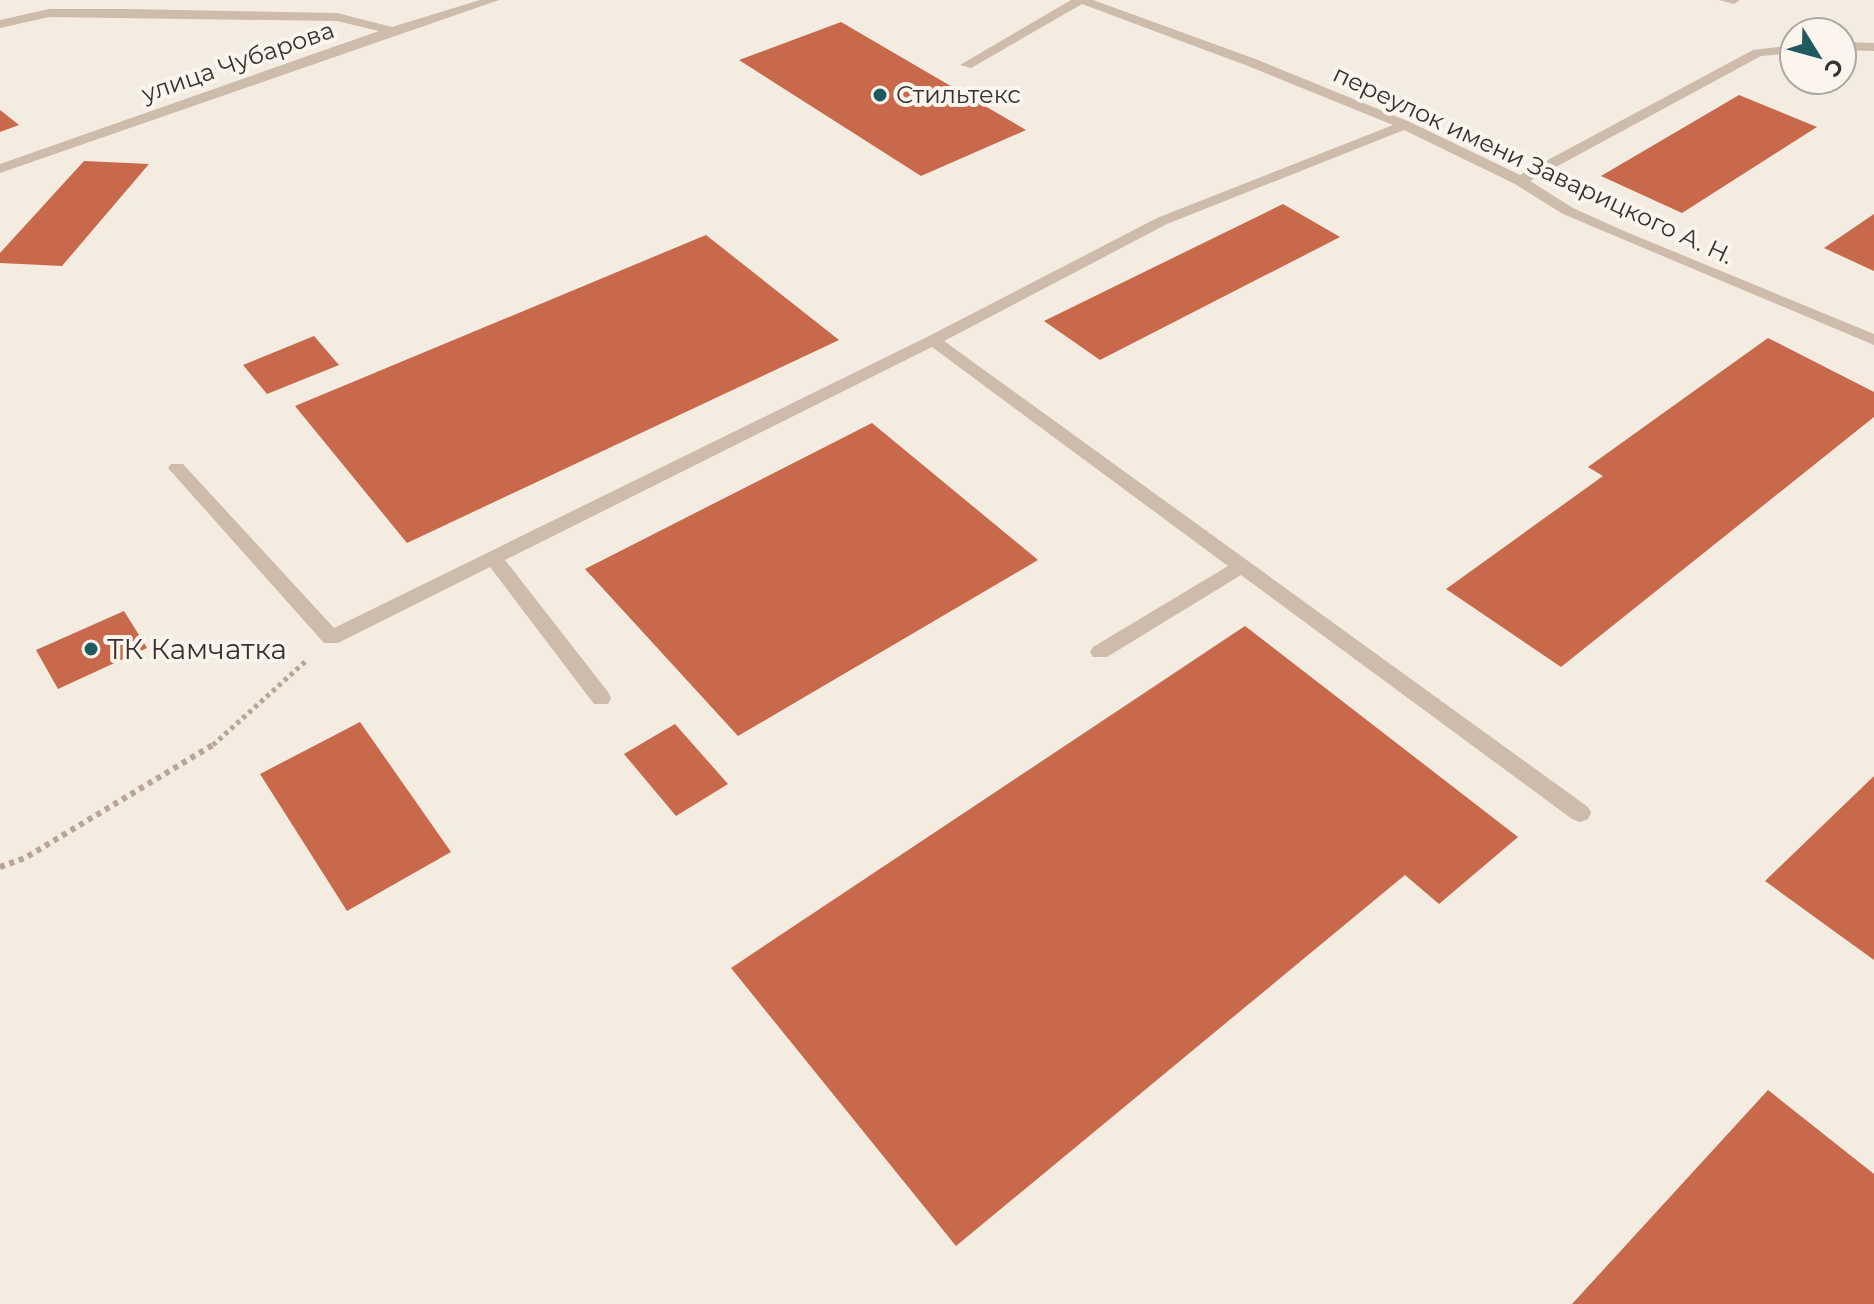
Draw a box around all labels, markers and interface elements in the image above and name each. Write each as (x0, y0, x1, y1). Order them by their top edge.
street label: улица Чубарова (137, 15, 338, 108)
north arrow (1778, 16, 1858, 96)
text: С (1818, 53, 1849, 82)
street label: переулок имени Заварицкого А. Н. (1329, 59, 1738, 270)
place label: Стильтекс (896, 80, 1021, 109)
marker: Стильтекс (871, 86, 889, 104)
place label: ТК Камчатка (107, 632, 287, 666)
marker: ТК Камчатка (82, 640, 100, 658)

